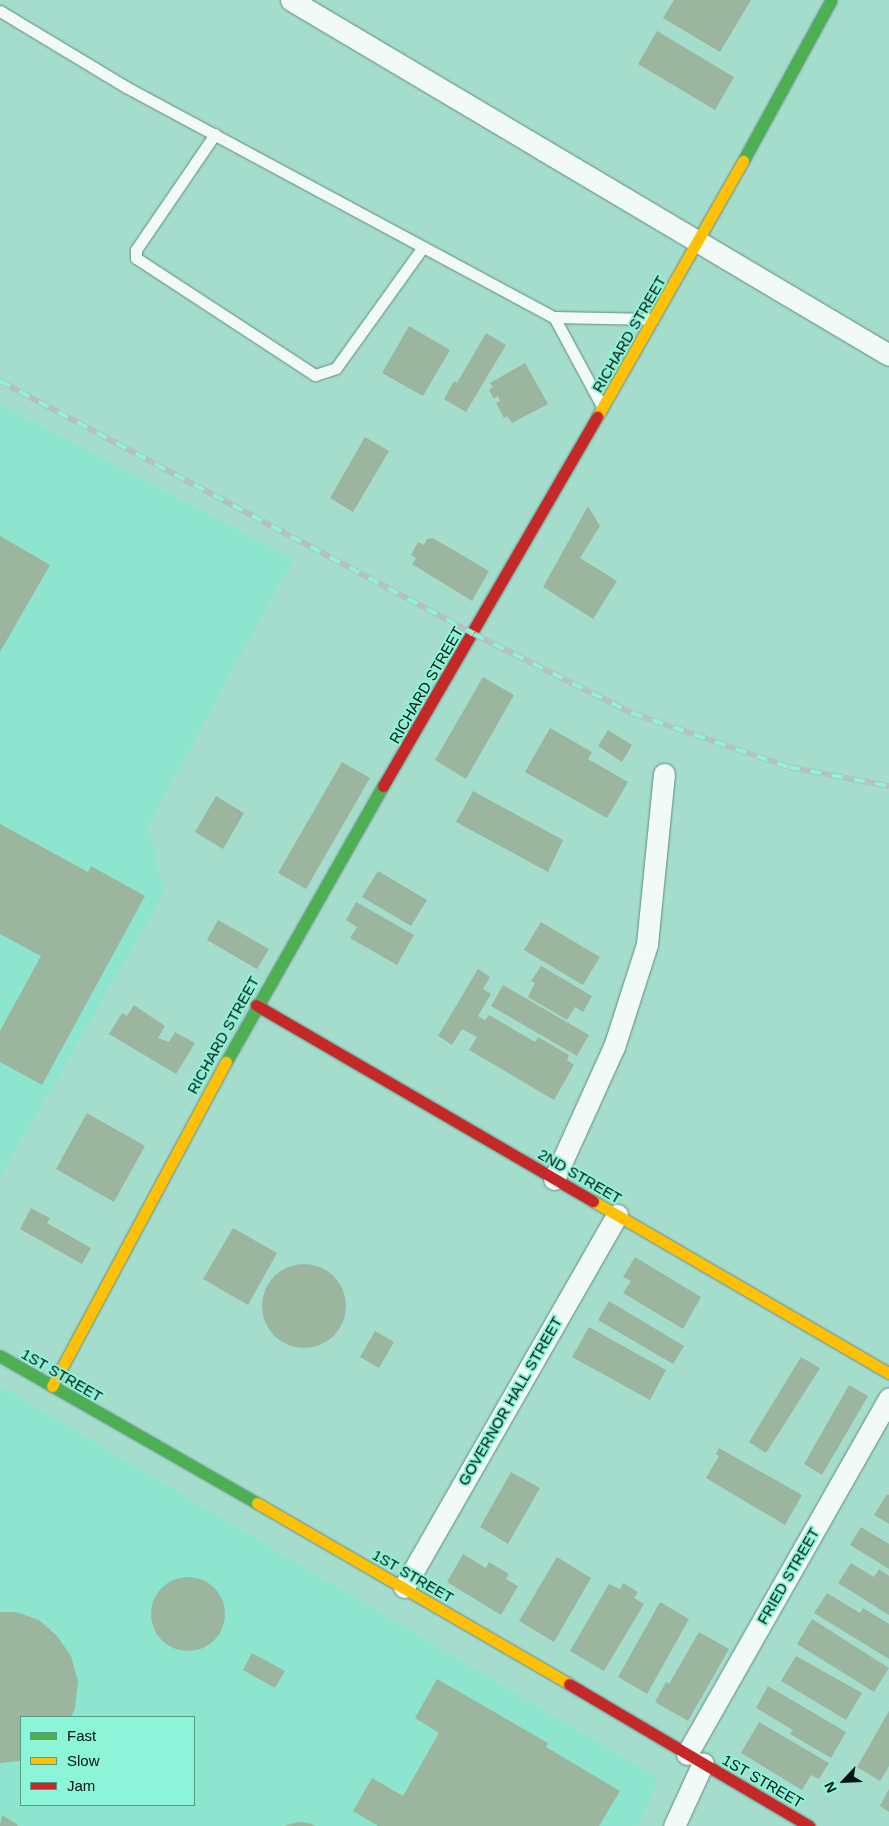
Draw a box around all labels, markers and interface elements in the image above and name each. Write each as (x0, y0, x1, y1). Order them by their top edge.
street label: RICHARD STREET (588, 272, 670, 396)
street label: RICHARD STREET (385, 623, 467, 747)
street label: RICHARD STREET (183, 973, 263, 1097)
street label: 2ND STREET (535, 1145, 625, 1207)
street label: GOVERNOR HALL STREET (454, 1313, 566, 1489)
street label: 1ST STREET (18, 1344, 106, 1406)
street label: FRIED STREET (753, 1525, 823, 1627)
street label: 1ST STREET (369, 1545, 457, 1607)
legend (20, 1716, 195, 1806)
text: Fast (67, 1727, 96, 1744)
street label: 1ST STREET (719, 1750, 807, 1812)
text: Slow (67, 1752, 100, 1769)
north arrow (819, 1756, 869, 1806)
text: Jam (67, 1777, 95, 1794)
text: N (821, 1779, 840, 1795)

